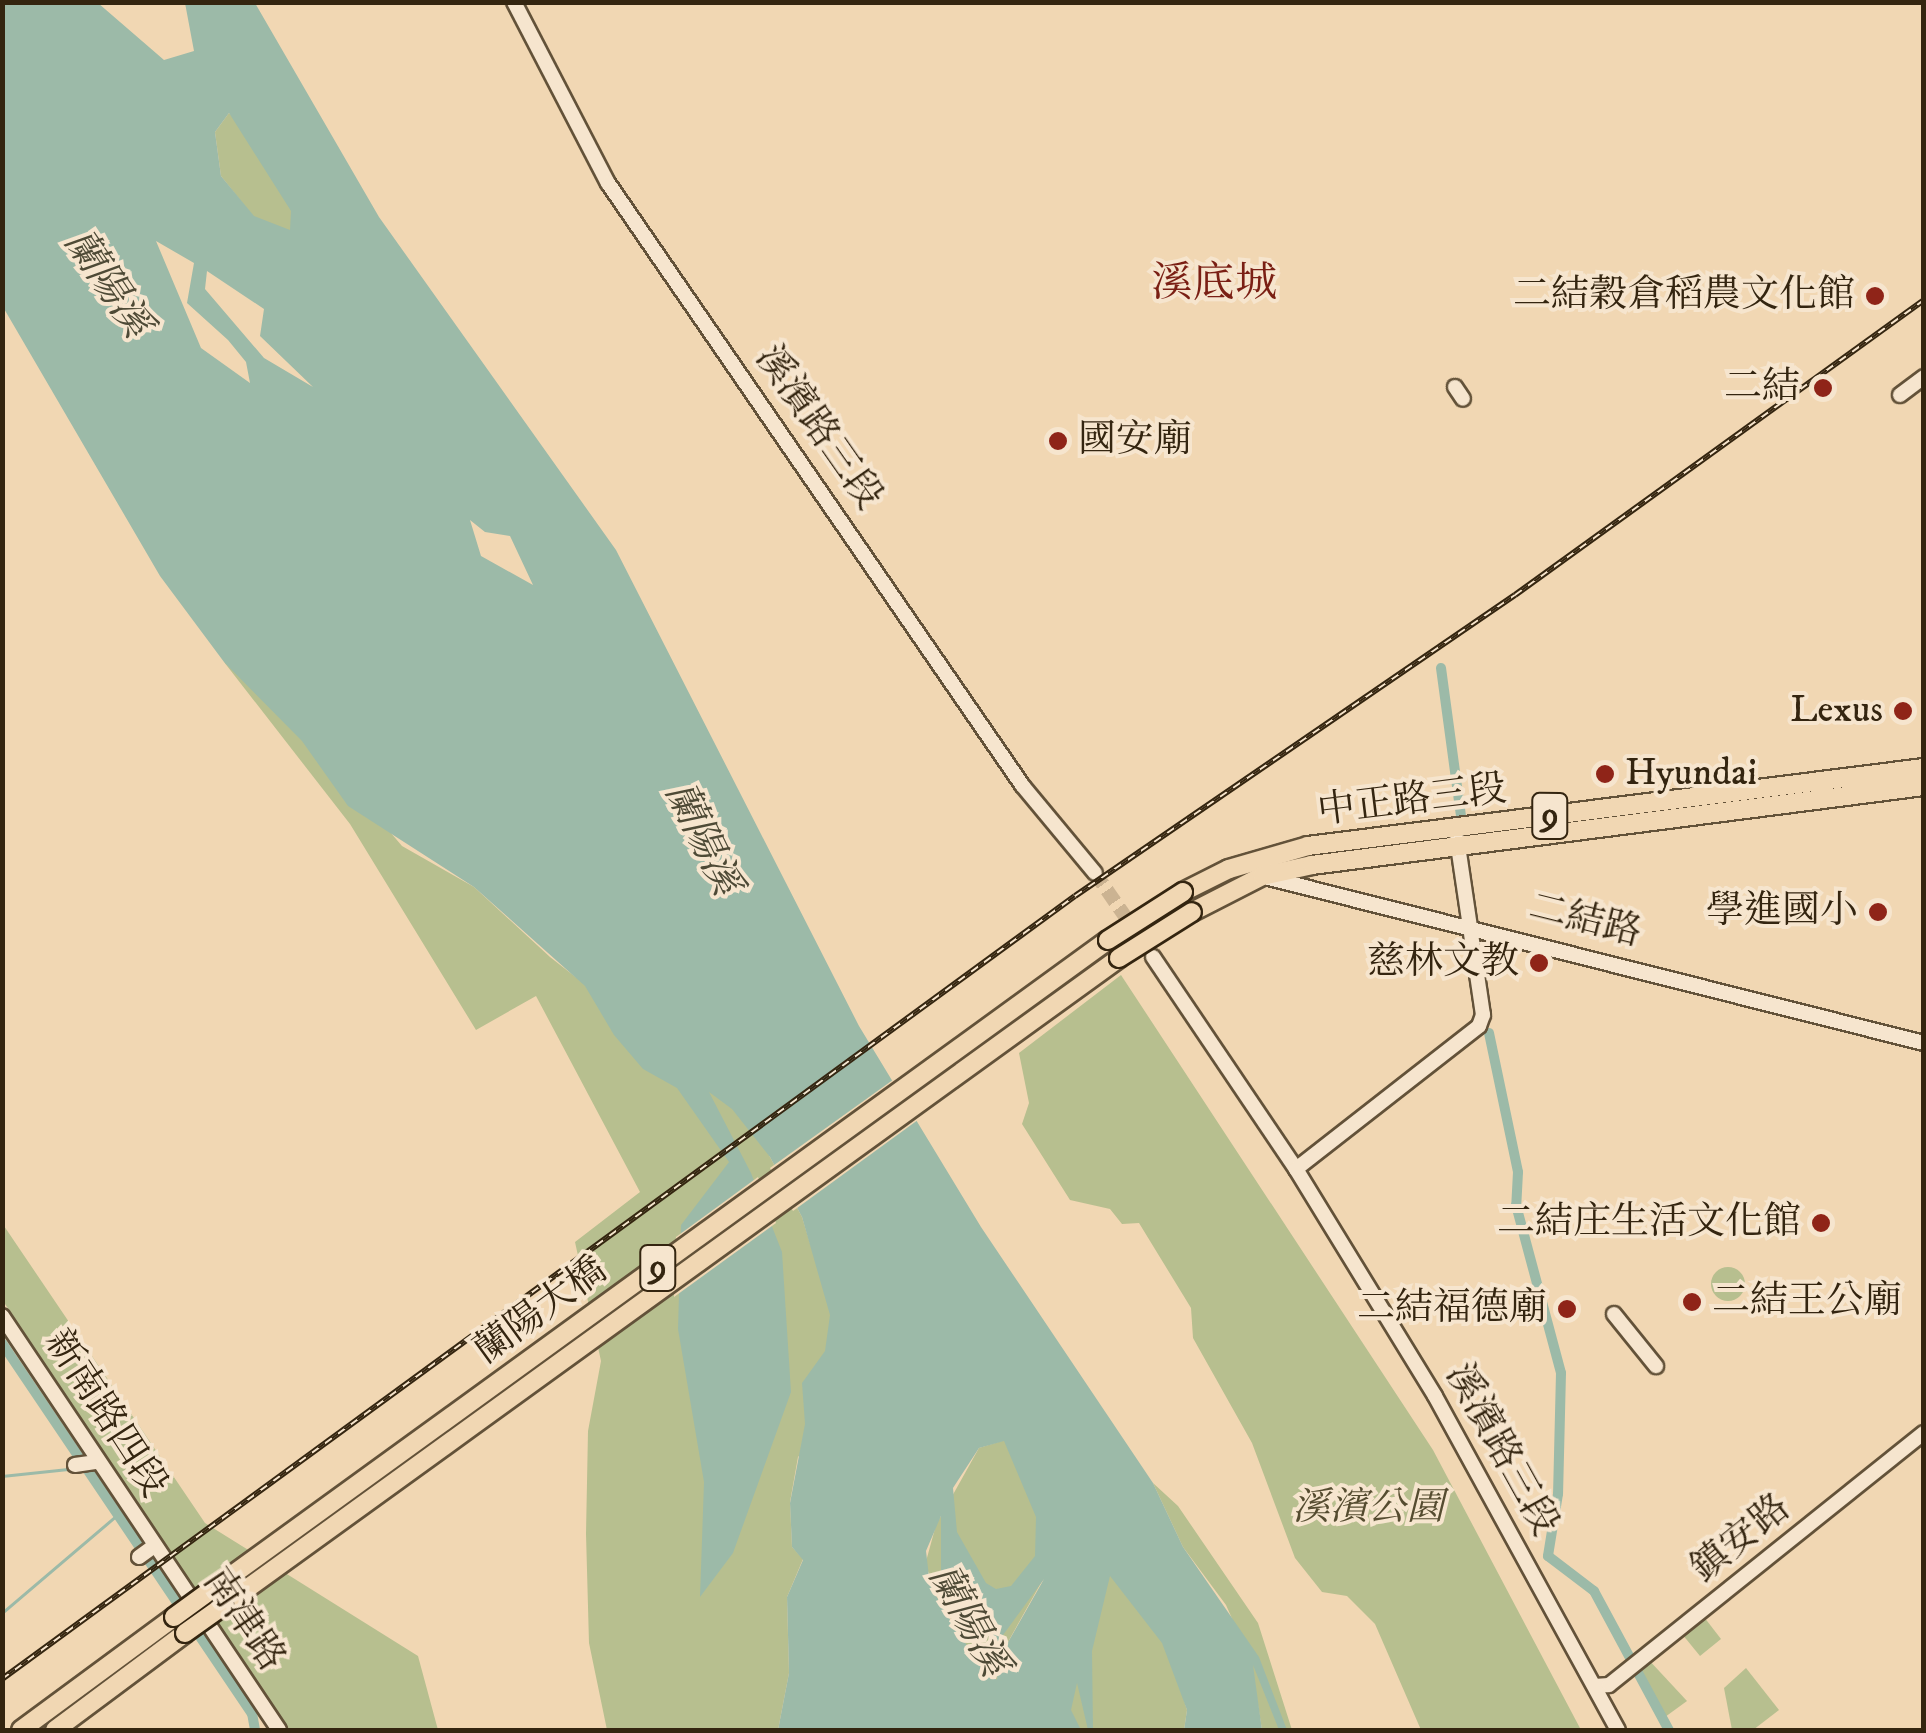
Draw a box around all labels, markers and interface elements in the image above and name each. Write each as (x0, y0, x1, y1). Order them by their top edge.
water label: 蘭陽溪 (54, 221, 160, 347)
district label: 溪底城 (1151, 259, 1277, 309)
place label: 二結穀倉稻農文化館 (1513, 273, 1855, 319)
marker: 二結穀倉稻農文化館 (1864, 285, 1886, 307)
street label: 溪濱路三段 (745, 337, 891, 519)
place label: 二結 (1724, 365, 1800, 411)
marker: 二結 (1810, 375, 1836, 401)
place label: 國安廟 (1078, 418, 1192, 464)
marker: 國安廟 (1047, 430, 1069, 452)
place label: Lexus (1790, 688, 1883, 734)
marker: Lexus (1892, 700, 1914, 722)
place label: Hyundai (1625, 751, 1757, 797)
marker: Hyundai (1594, 763, 1616, 785)
street label: 中正路三段 (1315, 767, 1509, 835)
water label: 蘭陽溪 (654, 775, 750, 903)
road number: 9 (1530, 786, 1570, 846)
street label: 二結路 (1524, 885, 1646, 957)
place label: 學進國小 (1706, 889, 1858, 935)
marker: 學進國小 (1867, 901, 1889, 923)
place label: 慈林文教 (1367, 940, 1519, 986)
marker: 慈林文教 (1528, 952, 1550, 974)
place label: 二結庄生活文化館 (1497, 1200, 1801, 1246)
marker: 二結庄生活文化館 (1810, 1212, 1832, 1234)
road number: 9 (638, 1238, 678, 1298)
street label: 蘭陽大橋 (466, 1248, 616, 1374)
place label: 二結王公廟 (1712, 1279, 1902, 1325)
place label: 二結福德廟 (1357, 1286, 1547, 1332)
marker: 二結王公廟 (1681, 1291, 1703, 1313)
marker: 二結福德廟 (1556, 1298, 1578, 1320)
street label: 新南路四段 (34, 1322, 176, 1506)
street label: 溪濱路三段 (1435, 1356, 1567, 1544)
street label: 鎮安路 (1682, 1485, 1800, 1593)
park label: 溪濱公園 (1292, 1486, 1444, 1532)
water label: 蘭陽溪 (918, 1557, 1018, 1685)
street label: 南津路 (192, 1560, 294, 1680)

